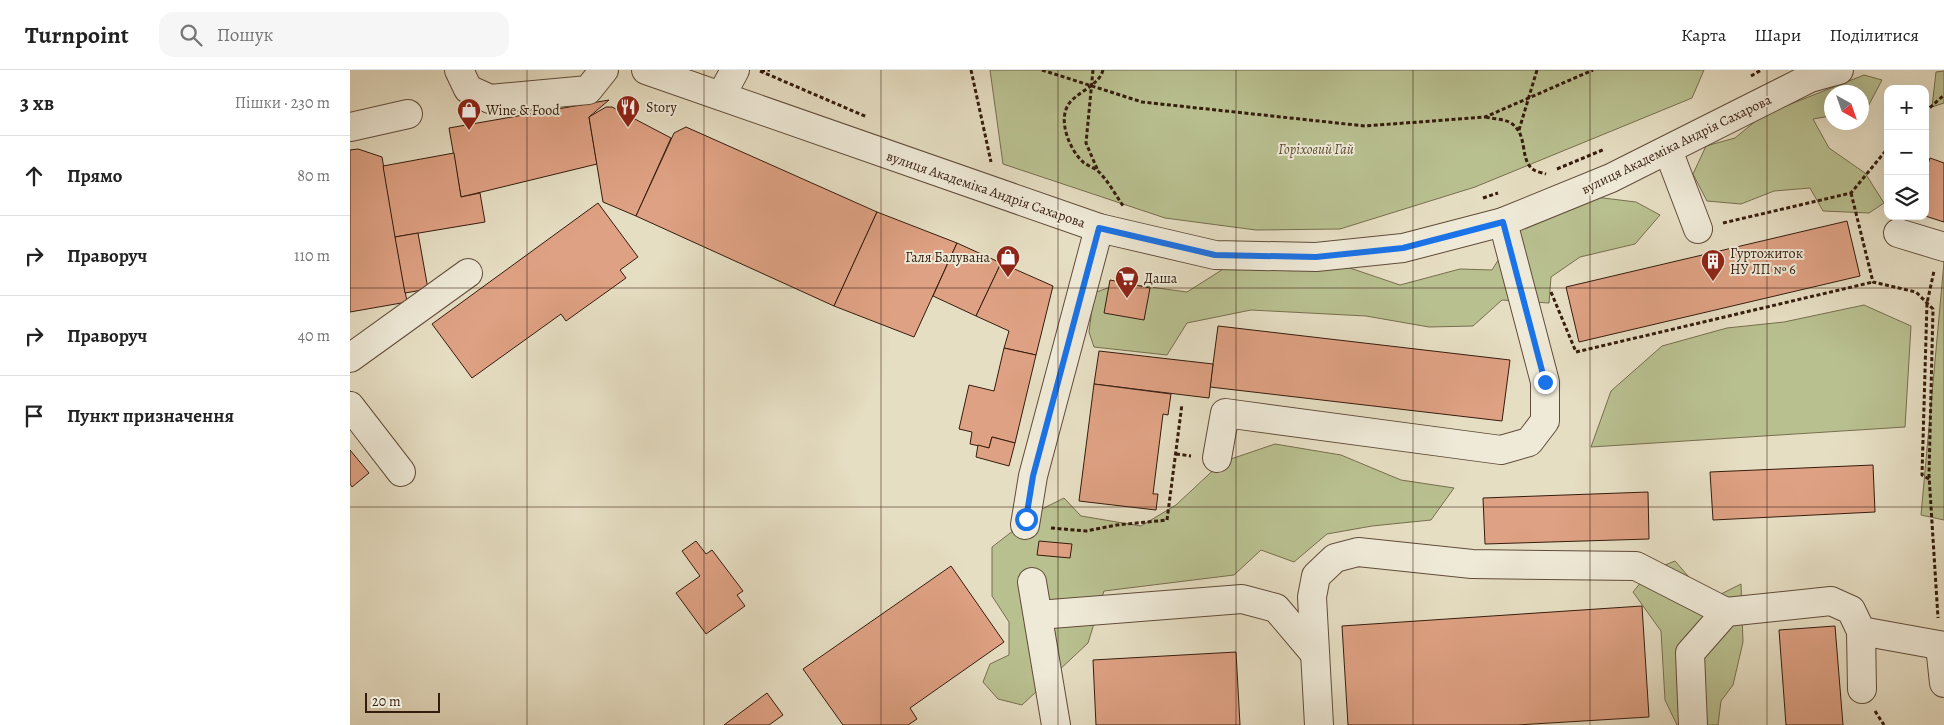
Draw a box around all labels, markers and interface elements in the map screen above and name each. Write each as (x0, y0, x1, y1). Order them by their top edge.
search box (159, 12, 509, 57)
text: Turnpoint (25, 19, 129, 51)
icon: search (177, 21, 205, 49)
text: Пошук (217, 22, 273, 48)
text: Карта (1681, 23, 1726, 47)
text: Шари (1754, 23, 1801, 47)
text: Поділитися (1829, 23, 1919, 47)
north arrow (1824, 85, 1869, 130)
map controls (1884, 85, 1929, 220)
button: + (1884, 85, 1929, 130)
text: 3 хв (20, 89, 54, 117)
street label: вулиця Академіка Андрія Сахарова (1578, 90, 1775, 199)
text: Пішки · 230 m (235, 92, 330, 114)
restaurant icon: Story (615, 94, 641, 128)
shop icon: Wine & Food (456, 97, 482, 131)
place label: Story (646, 98, 678, 117)
place label: Wine & Food (485, 101, 560, 120)
button: − (1884, 130, 1929, 175)
park label: Горіховий Гай (1278, 140, 1354, 159)
street label: вулиця Академіка Андрія Сахарова (884, 146, 1088, 233)
icon: ahead (20, 162, 48, 190)
text: Прямо (67, 163, 122, 189)
text: 80 m (297, 165, 330, 187)
button: layers (1884, 175, 1929, 220)
icon: right (20, 242, 48, 270)
text: Праворуч (67, 243, 147, 269)
shop icon: Галя Балувана (995, 244, 1021, 278)
place label: Гуртожиток НУ ЛП № 6 (1730, 244, 1803, 279)
text: 110 m (294, 245, 330, 267)
place label: Галя Балувана (905, 248, 991, 267)
building icon: Гуртожиток НУ ЛП № 6 (1700, 248, 1726, 282)
supermarket icon: Даша (1114, 265, 1140, 299)
place label: Даша (1144, 269, 1178, 288)
icon: right (20, 322, 48, 350)
text: Праворуч (67, 323, 147, 349)
text: 40 m (298, 325, 330, 347)
route end (1534, 371, 1557, 394)
icon: arrive (20, 402, 48, 430)
text: Пункт призначення (67, 403, 234, 429)
route start (1015, 508, 1038, 531)
scale bar (365, 690, 440, 713)
text: 20 m (372, 692, 401, 711)

